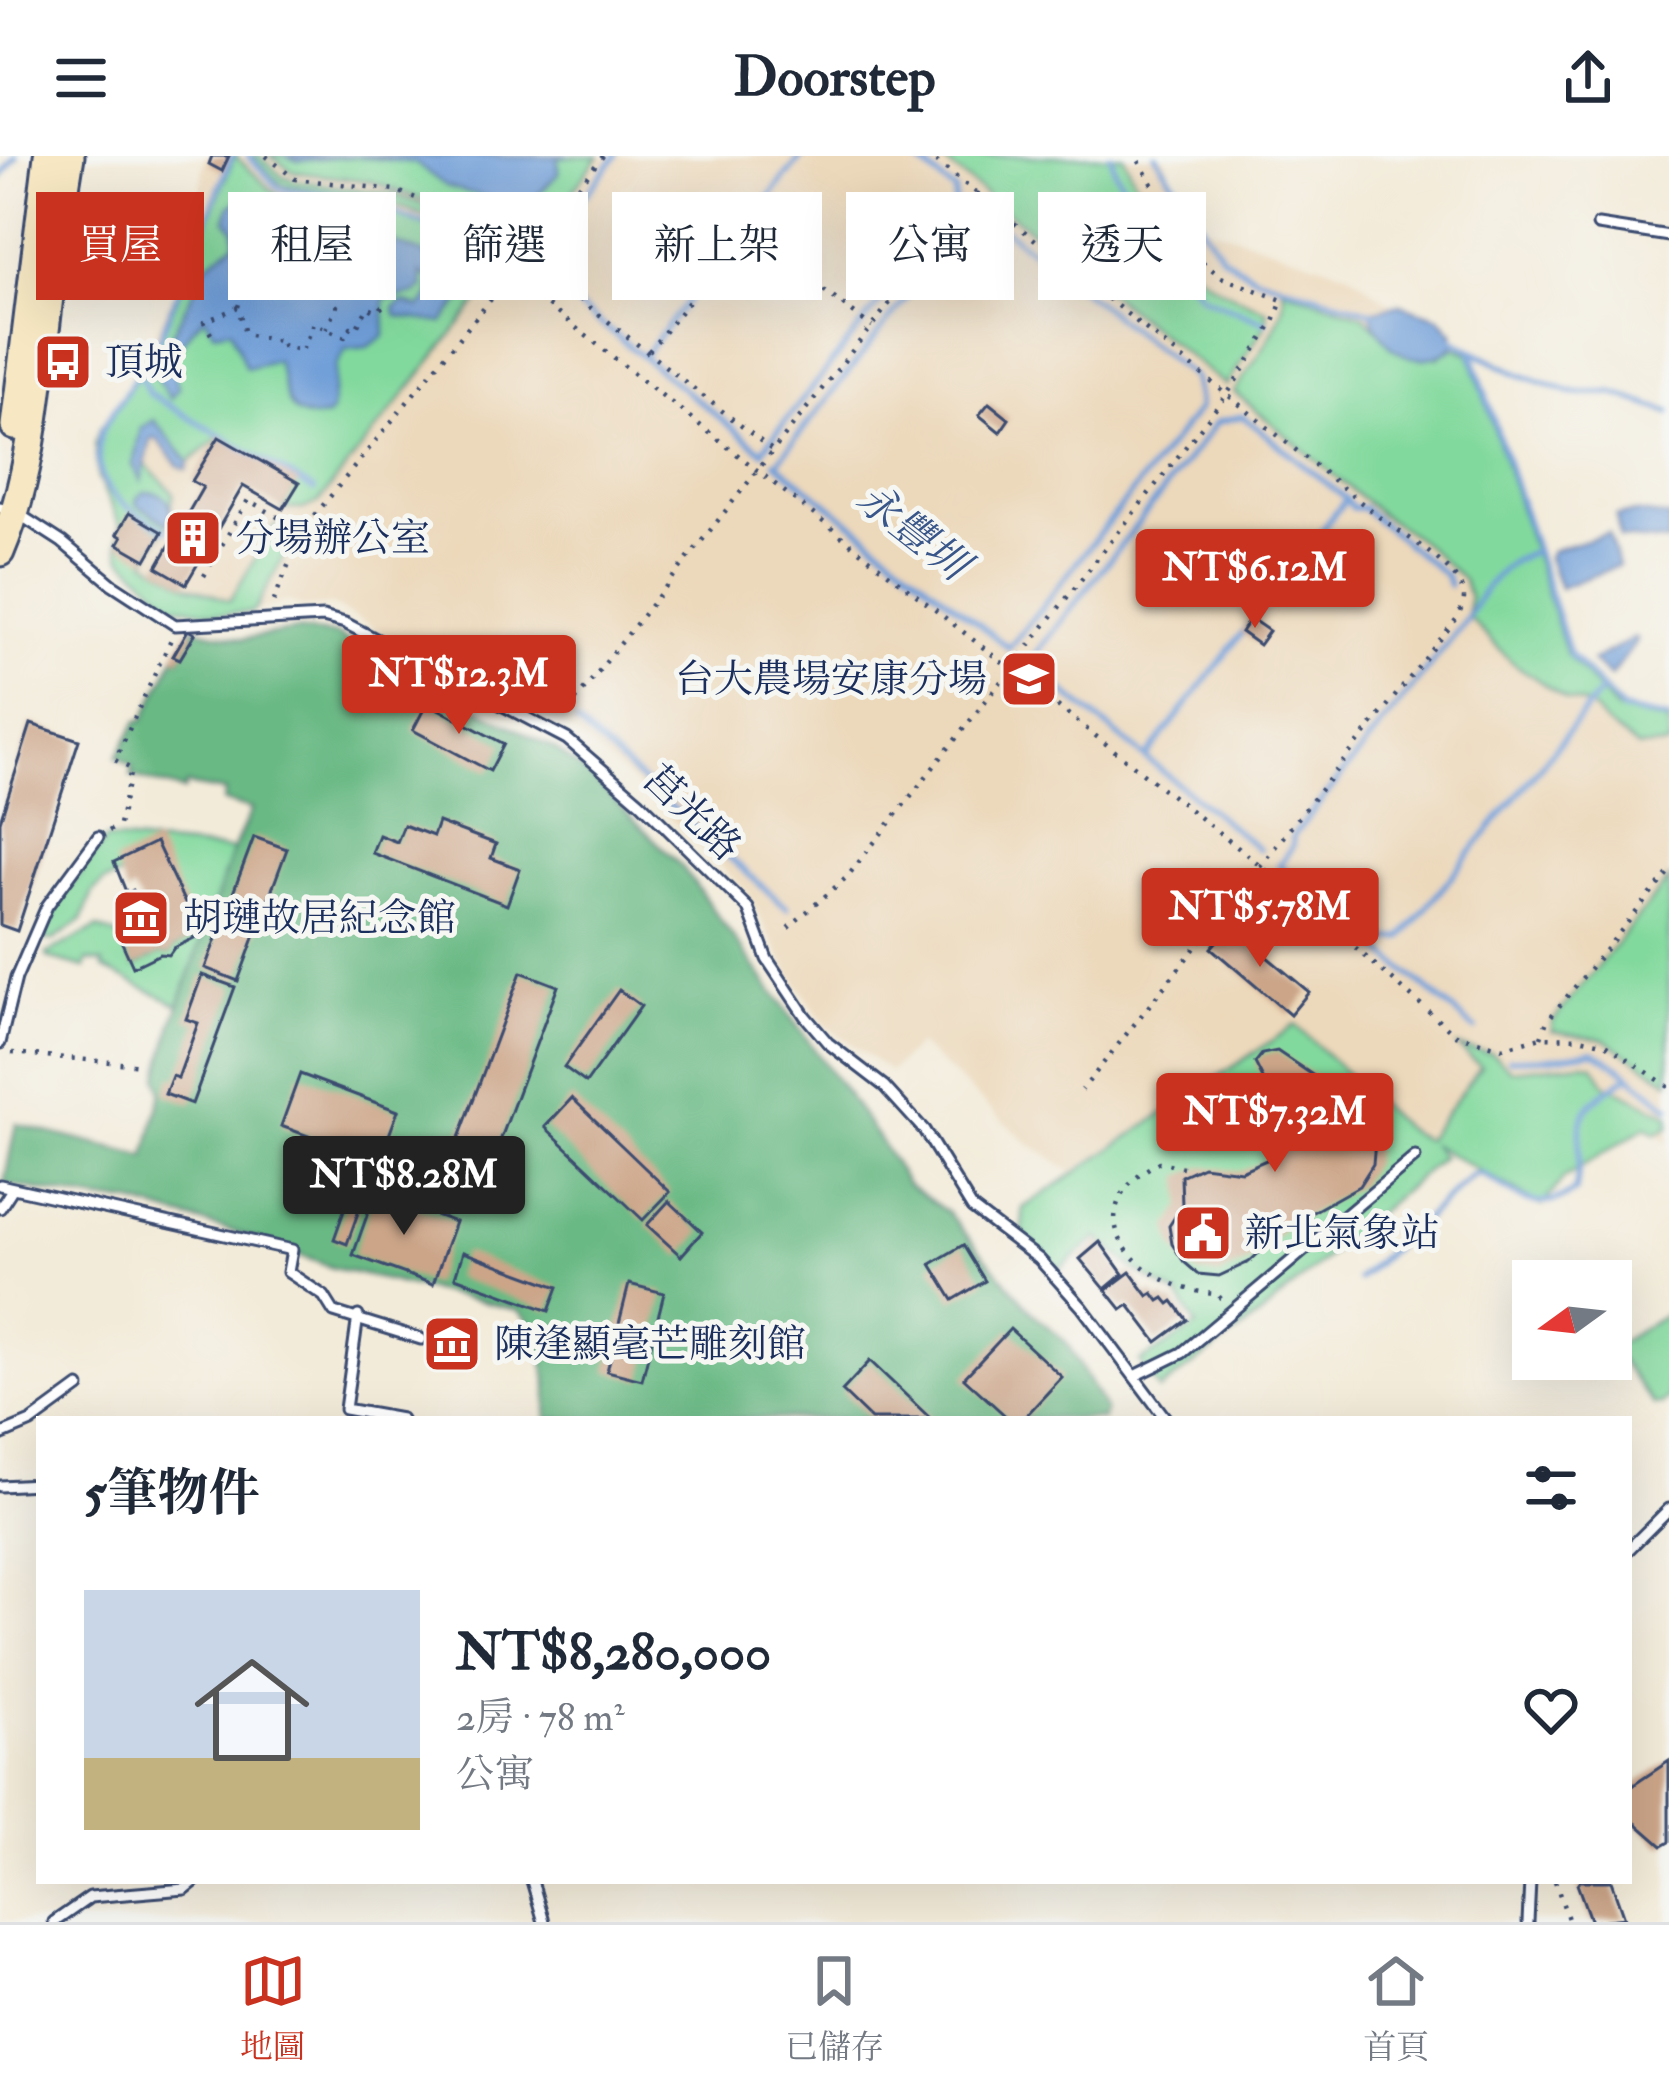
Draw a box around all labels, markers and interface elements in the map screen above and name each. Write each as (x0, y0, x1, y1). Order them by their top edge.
text: Doorstep (734, 44, 935, 112)
icon: menu (48, 45, 114, 111)
icon: share (1555, 45, 1621, 111)
chip: 買屋 (36, 192, 204, 300)
chip: 租屋 (228, 192, 396, 300)
chip: 篩選 (420, 192, 588, 300)
chip: 新上架 (612, 192, 822, 300)
chip: 公寓 (846, 192, 1014, 300)
chip: 透天 (1038, 192, 1206, 300)
bus stop icon: 頂城 (32, 331, 94, 393)
place label: 頂城 (105, 338, 183, 387)
water label: 永豐圳 (846, 473, 982, 595)
building icon: 分場辦公室 (162, 507, 224, 569)
place label: 分場辦公室 (235, 514, 430, 563)
pin: NT$6.12M (1131, 529, 1379, 631)
text: NT$6.12M (1163, 543, 1347, 592)
pin: NT$12.3M (335, 635, 583, 737)
school or university icon: 台大農場安康分場 (998, 648, 1060, 710)
text: NT$12.3M (369, 649, 549, 698)
place label: 台大農場安康分場 (675, 655, 987, 704)
street label: 莒光路 (633, 755, 751, 871)
pin: NT$5.78M (1136, 868, 1384, 970)
text: NT$5.78M (1169, 882, 1351, 931)
museum icon: 胡璉故居紀念館 (110, 887, 172, 949)
place label: 胡璉故居紀念館 (183, 894, 456, 943)
pin: NT$7.32M (1151, 1073, 1399, 1175)
text: NT$7.32M (1183, 1087, 1367, 1136)
pin: NT$8.28M (280, 1136, 528, 1238)
text: NT$8.28M (310, 1150, 498, 1199)
public building icon: 新北氣象站 (1172, 1202, 1234, 1264)
place label: 新北氣象站 (1245, 1209, 1440, 1258)
north arrow (1512, 1260, 1632, 1380)
map controls (1512, 1260, 1632, 1380)
museum icon: 陳逢顯毫芒雕刻館 (421, 1313, 483, 1375)
place label: 陳逢顯毫芒雕刻館 (494, 1320, 806, 1369)
icon: filters (1518, 1455, 1584, 1521)
text: 5筆物件 (84, 1462, 259, 1526)
text: NT$8,280,000 (456, 1621, 771, 1685)
icon: home (180, 1638, 324, 1782)
icon: heart (1518, 1677, 1584, 1743)
text: 2房 · 78 m² (456, 1693, 625, 1742)
text: 公寓 (456, 1750, 534, 1799)
tab: 地圖 (240, 1948, 306, 2068)
tab: 已儲存 (785, 1948, 884, 2068)
tab: 首頁 (1363, 1948, 1429, 2068)

